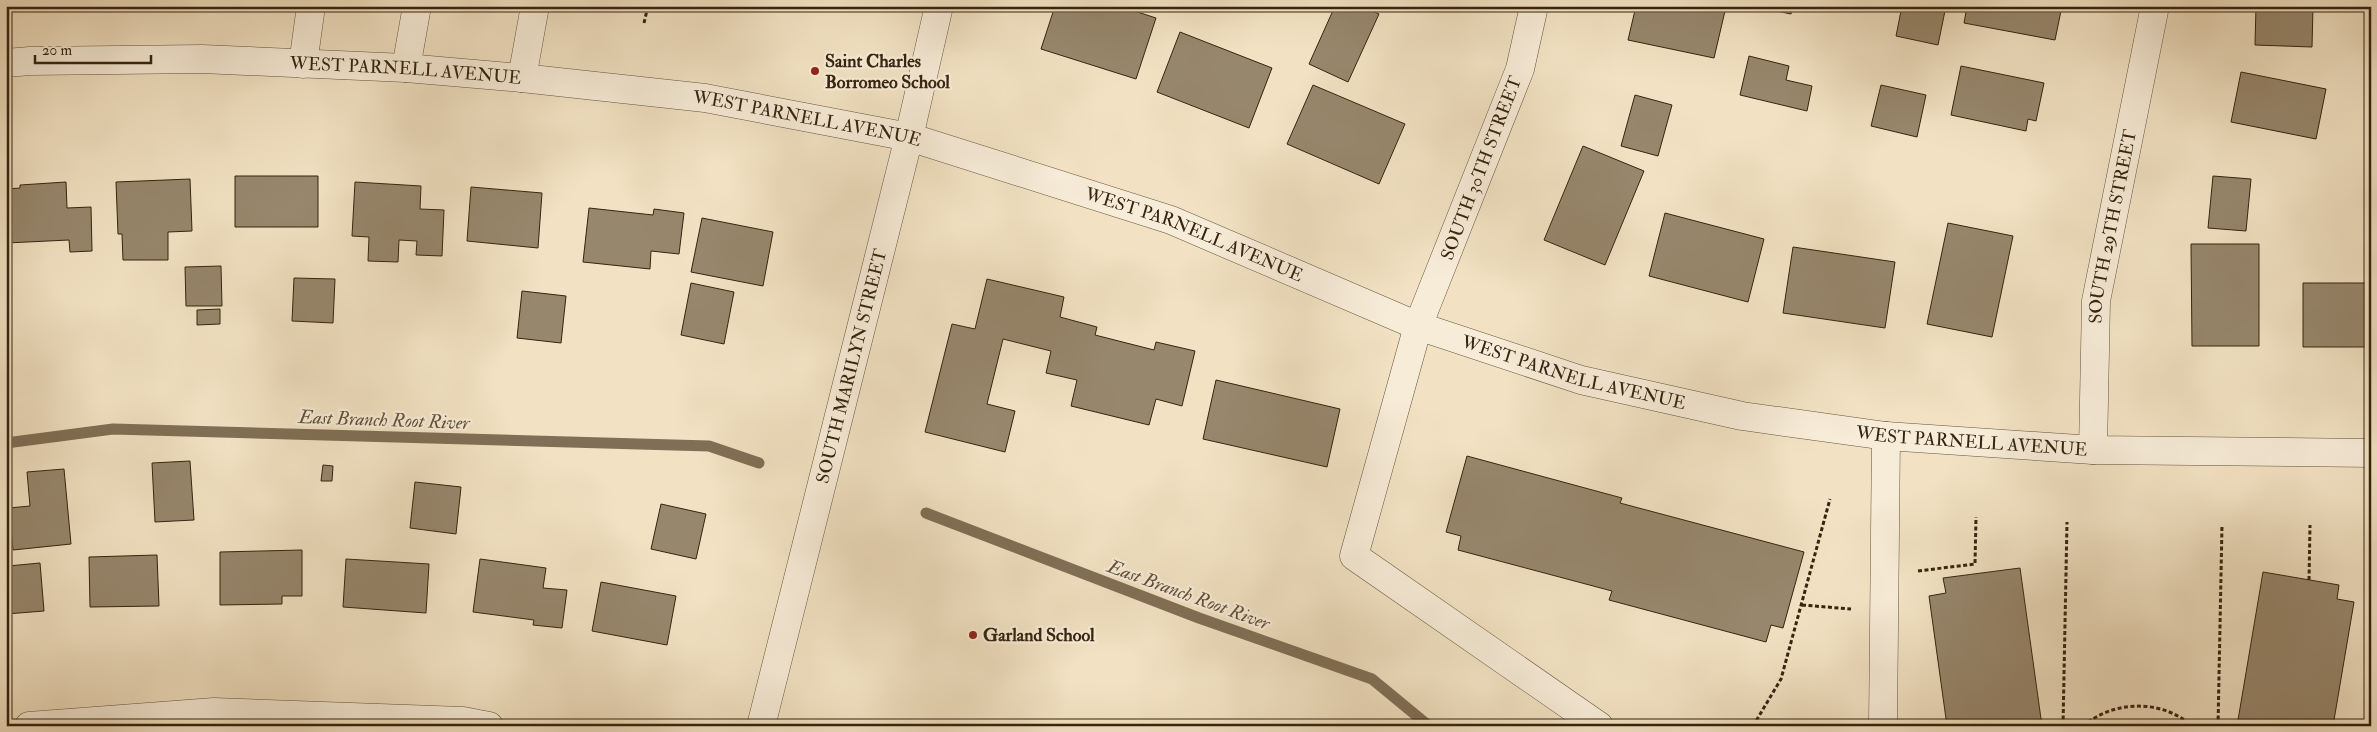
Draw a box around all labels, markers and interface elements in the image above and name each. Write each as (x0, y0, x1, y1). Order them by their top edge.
scale bar (35, 32, 151, 64)
text: 20 m (42, 41, 72, 60)
place label: Saint Charles Borromeo School (825, 50, 950, 94)
street label: WEST PARNELL AVENUE (288, 52, 522, 90)
marker: Saint Charles Borromeo School (809, 65, 821, 77)
street label: SOUTH 30TH STREET (1436, 72, 1527, 263)
street label: WEST PARNELL AVENUE (691, 86, 924, 152)
street label: SOUTH 29TH STREET (2085, 127, 2142, 324)
street label: WEST PARNELL AVENUE (1081, 182, 1306, 287)
street label: SOUTH MARILYN STREET (811, 246, 893, 486)
street label: WEST PARNELL AVENUE (1458, 330, 1688, 415)
water label: East Branch Root River (296, 405, 471, 435)
street label: WEST PARNELL AVENUE (1853, 421, 2088, 462)
water label: East Branch Root River (1102, 554, 1274, 636)
place label: Garland School (983, 624, 1095, 647)
marker: Garland School (967, 629, 979, 641)

